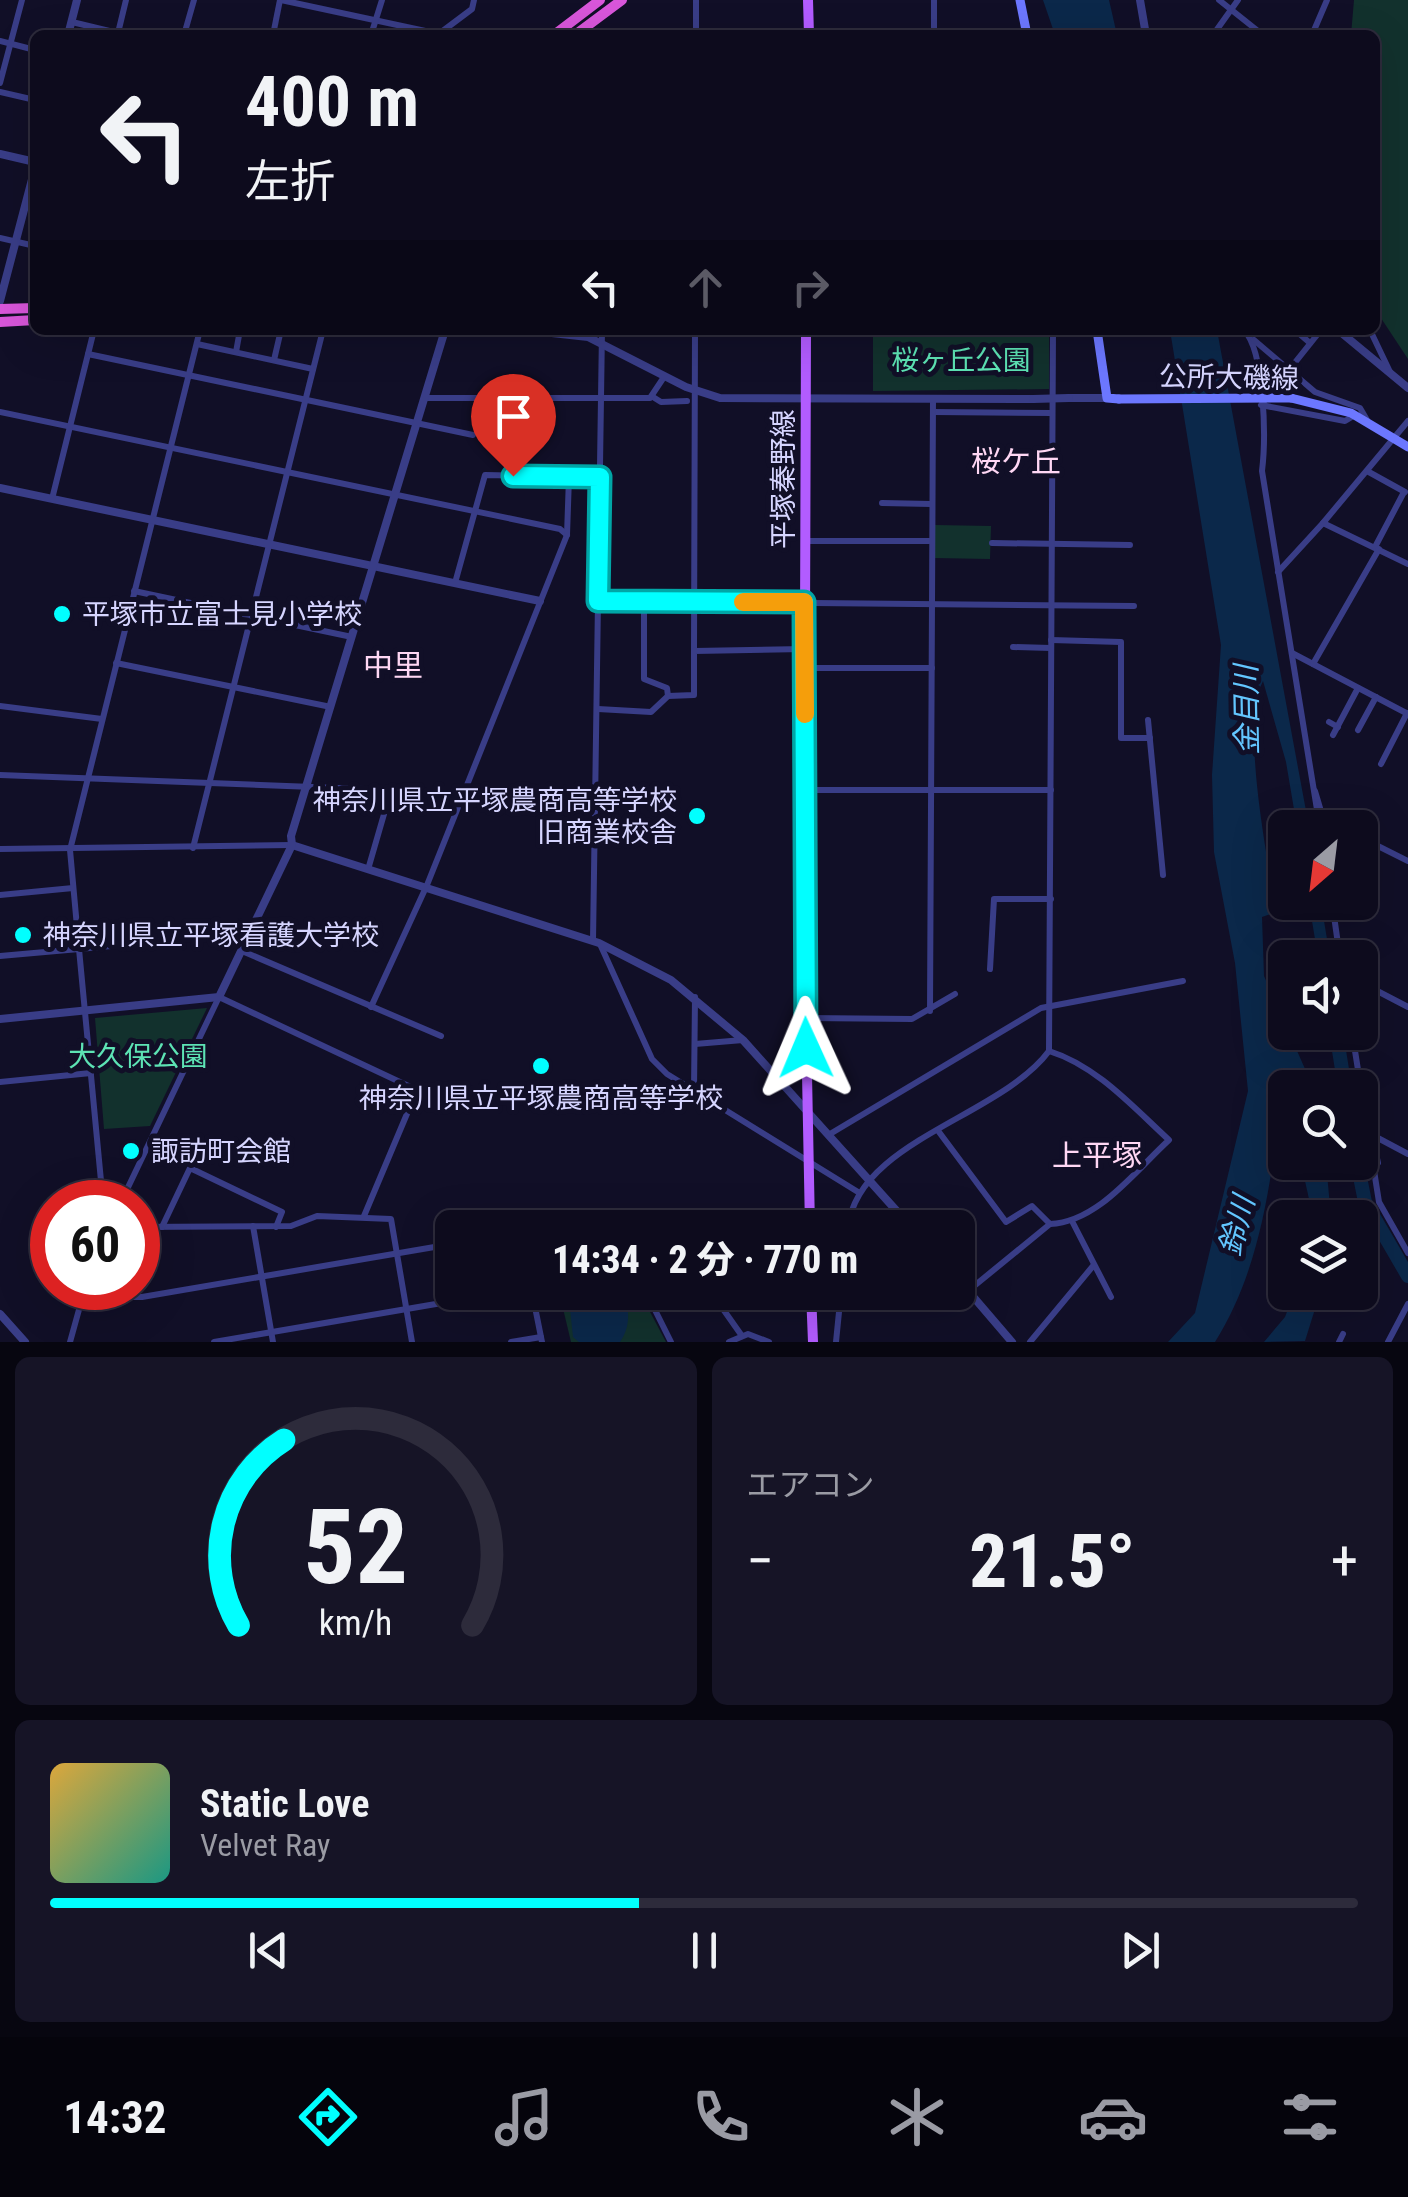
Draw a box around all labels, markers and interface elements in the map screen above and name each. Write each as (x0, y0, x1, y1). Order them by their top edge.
text: 400 m (245, 61, 419, 143)
icon: left (80, 70, 210, 200)
text: 左折 (245, 155, 335, 208)
icon: left (573, 260, 628, 315)
icon: ahead (678, 260, 733, 315)
icon: right (783, 260, 838, 315)
park label: 桜ヶ丘公園 (891, 344, 1031, 377)
street label: 公所大磯線 (1159, 360, 1299, 395)
pin (471, 374, 556, 477)
icon: arrive (486, 389, 541, 444)
street label: 平塚秦野線 (767, 409, 800, 549)
district label: 桜ケ丘 (971, 444, 1061, 479)
place label: 平塚市立富士見小学校 (82, 598, 362, 631)
marker: 平塚市立富士見小学校 (51, 603, 73, 625)
district label: 中里 (363, 648, 423, 683)
water label: 金目川 (1228, 662, 1265, 755)
place label: 神奈川県立平塚農商高等学校 旧商業校舎 (313, 784, 677, 849)
marker: 神奈川県立平塚農商高等学校 旧商業校舎 (686, 805, 708, 827)
north arrow (1268, 810, 1378, 920)
map controls (1268, 810, 1378, 1310)
place label: 神奈川県立平塚看護大学校 (43, 919, 379, 952)
marker: 神奈川県立平塚看護大学校 (12, 924, 34, 946)
button: sound (1268, 940, 1378, 1050)
position arrow (754, 996, 858, 1100)
park label: 大久保公園 (68, 1040, 208, 1073)
marker: 神奈川県立平塚農商高等学校 (530, 1055, 552, 1077)
button: search (1268, 1070, 1378, 1180)
place label: 神奈川県立平塚農商高等学校 (359, 1082, 723, 1115)
place label: 諏訪町会館 (151, 1135, 291, 1168)
district label: 上平塚 (1052, 1138, 1142, 1173)
marker: 諏訪町会館 (120, 1140, 142, 1162)
speed limit sign: 60 (30, 1180, 160, 1310)
water label: 鈴川 (1212, 1189, 1262, 1259)
button: layers (1268, 1200, 1378, 1310)
text: 14:34 · 2 分 · 770 m (552, 1238, 858, 1282)
text: エアコン (747, 1466, 875, 1504)
text: 52 (303, 1487, 408, 1608)
text: 21.5° (969, 1517, 1135, 1605)
text: − (747, 1529, 774, 1593)
text: + (1331, 1529, 1358, 1593)
text: km/h (319, 1602, 393, 1644)
text: Static Love (200, 1782, 369, 1826)
text: Velvet Ray (200, 1826, 330, 1864)
icon: previous (241, 1923, 296, 1978)
icon: pause (677, 1923, 732, 1978)
icon: next (1113, 1923, 1168, 1978)
icon: directions (293, 2082, 363, 2152)
icon: music (489, 2082, 559, 2152)
icon: phone (686, 2082, 756, 2152)
icon: climate (882, 2082, 952, 2152)
icon: car (1078, 2082, 1148, 2152)
icon: filters (1275, 2082, 1345, 2152)
text: 14:32 (63, 2091, 166, 2144)

